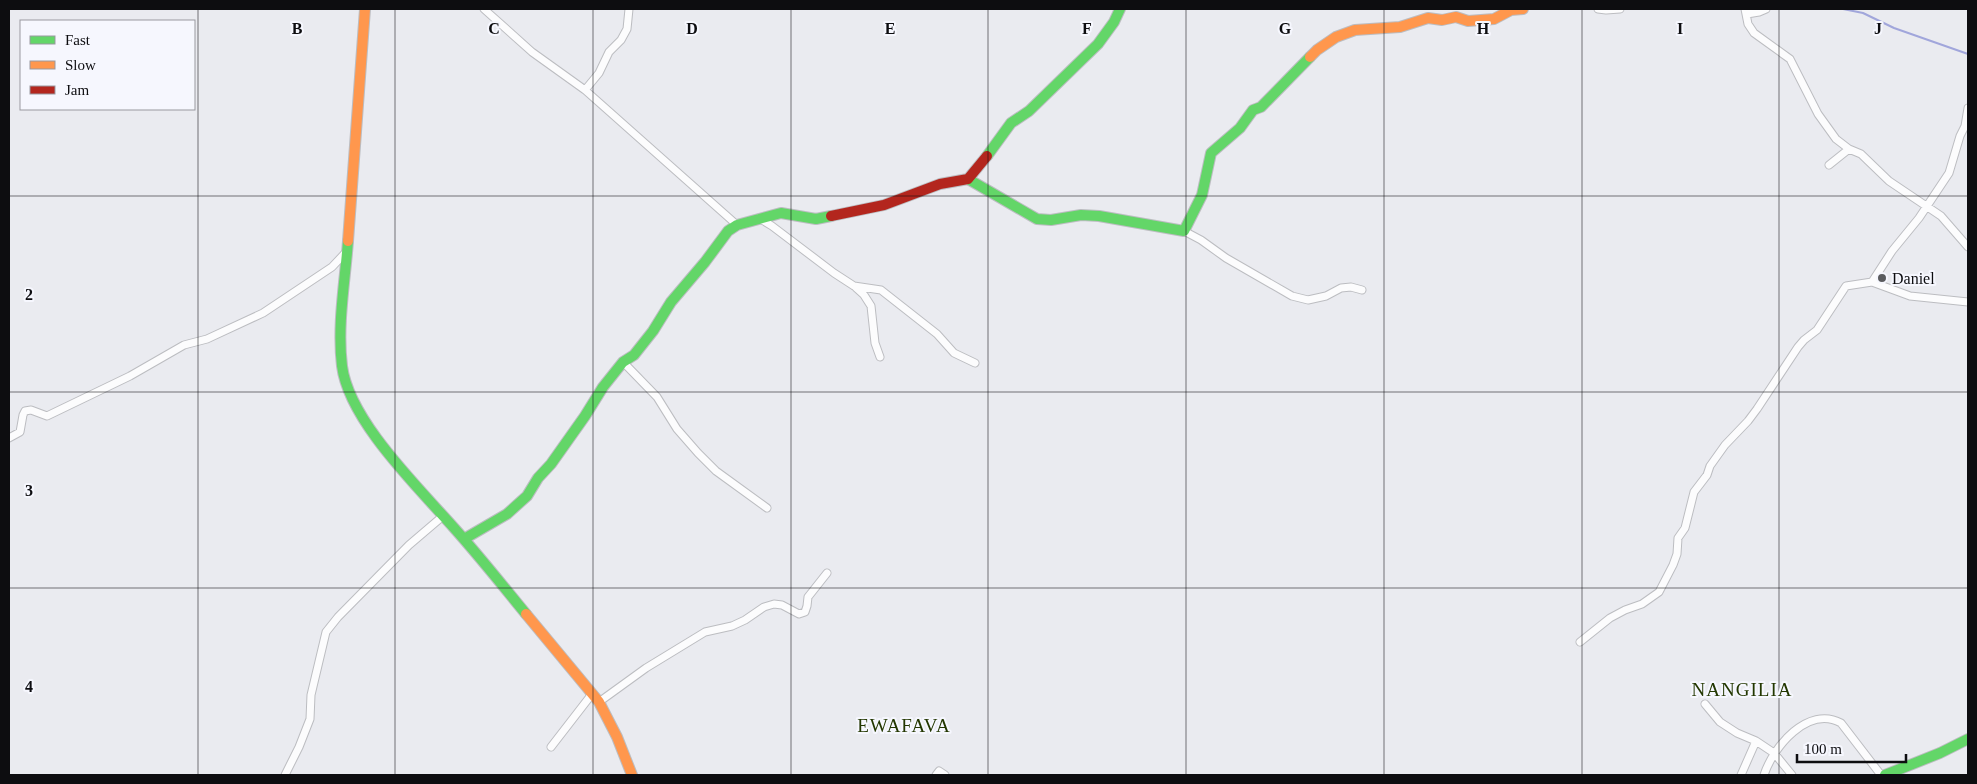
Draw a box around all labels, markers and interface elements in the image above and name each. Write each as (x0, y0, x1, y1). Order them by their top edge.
legend (20, 20, 195, 110)
text: B (292, 20, 303, 37)
text: C (488, 20, 500, 37)
text: D (686, 20, 698, 37)
text: E (885, 20, 895, 37)
text: F (1082, 20, 1092, 37)
text: G (1279, 20, 1292, 37)
text: H (1477, 20, 1490, 37)
text: I (1677, 20, 1683, 37)
text: J (1874, 20, 1882, 37)
text: Fast (65, 32, 91, 48)
text: Slow (65, 57, 96, 73)
text: Jam (65, 82, 89, 98)
place label: Daniel (1892, 270, 1935, 287)
marker: Daniel (1876, 272, 1888, 284)
text: 2 (25, 286, 33, 303)
text: 3 (25, 482, 33, 499)
text: 4 (25, 678, 33, 695)
district label: NANGILIA (1692, 679, 1792, 700)
district label: EWAFAVA (857, 715, 951, 736)
scale bar (1797, 732, 1906, 764)
text: 100 m (1804, 741, 1842, 757)

